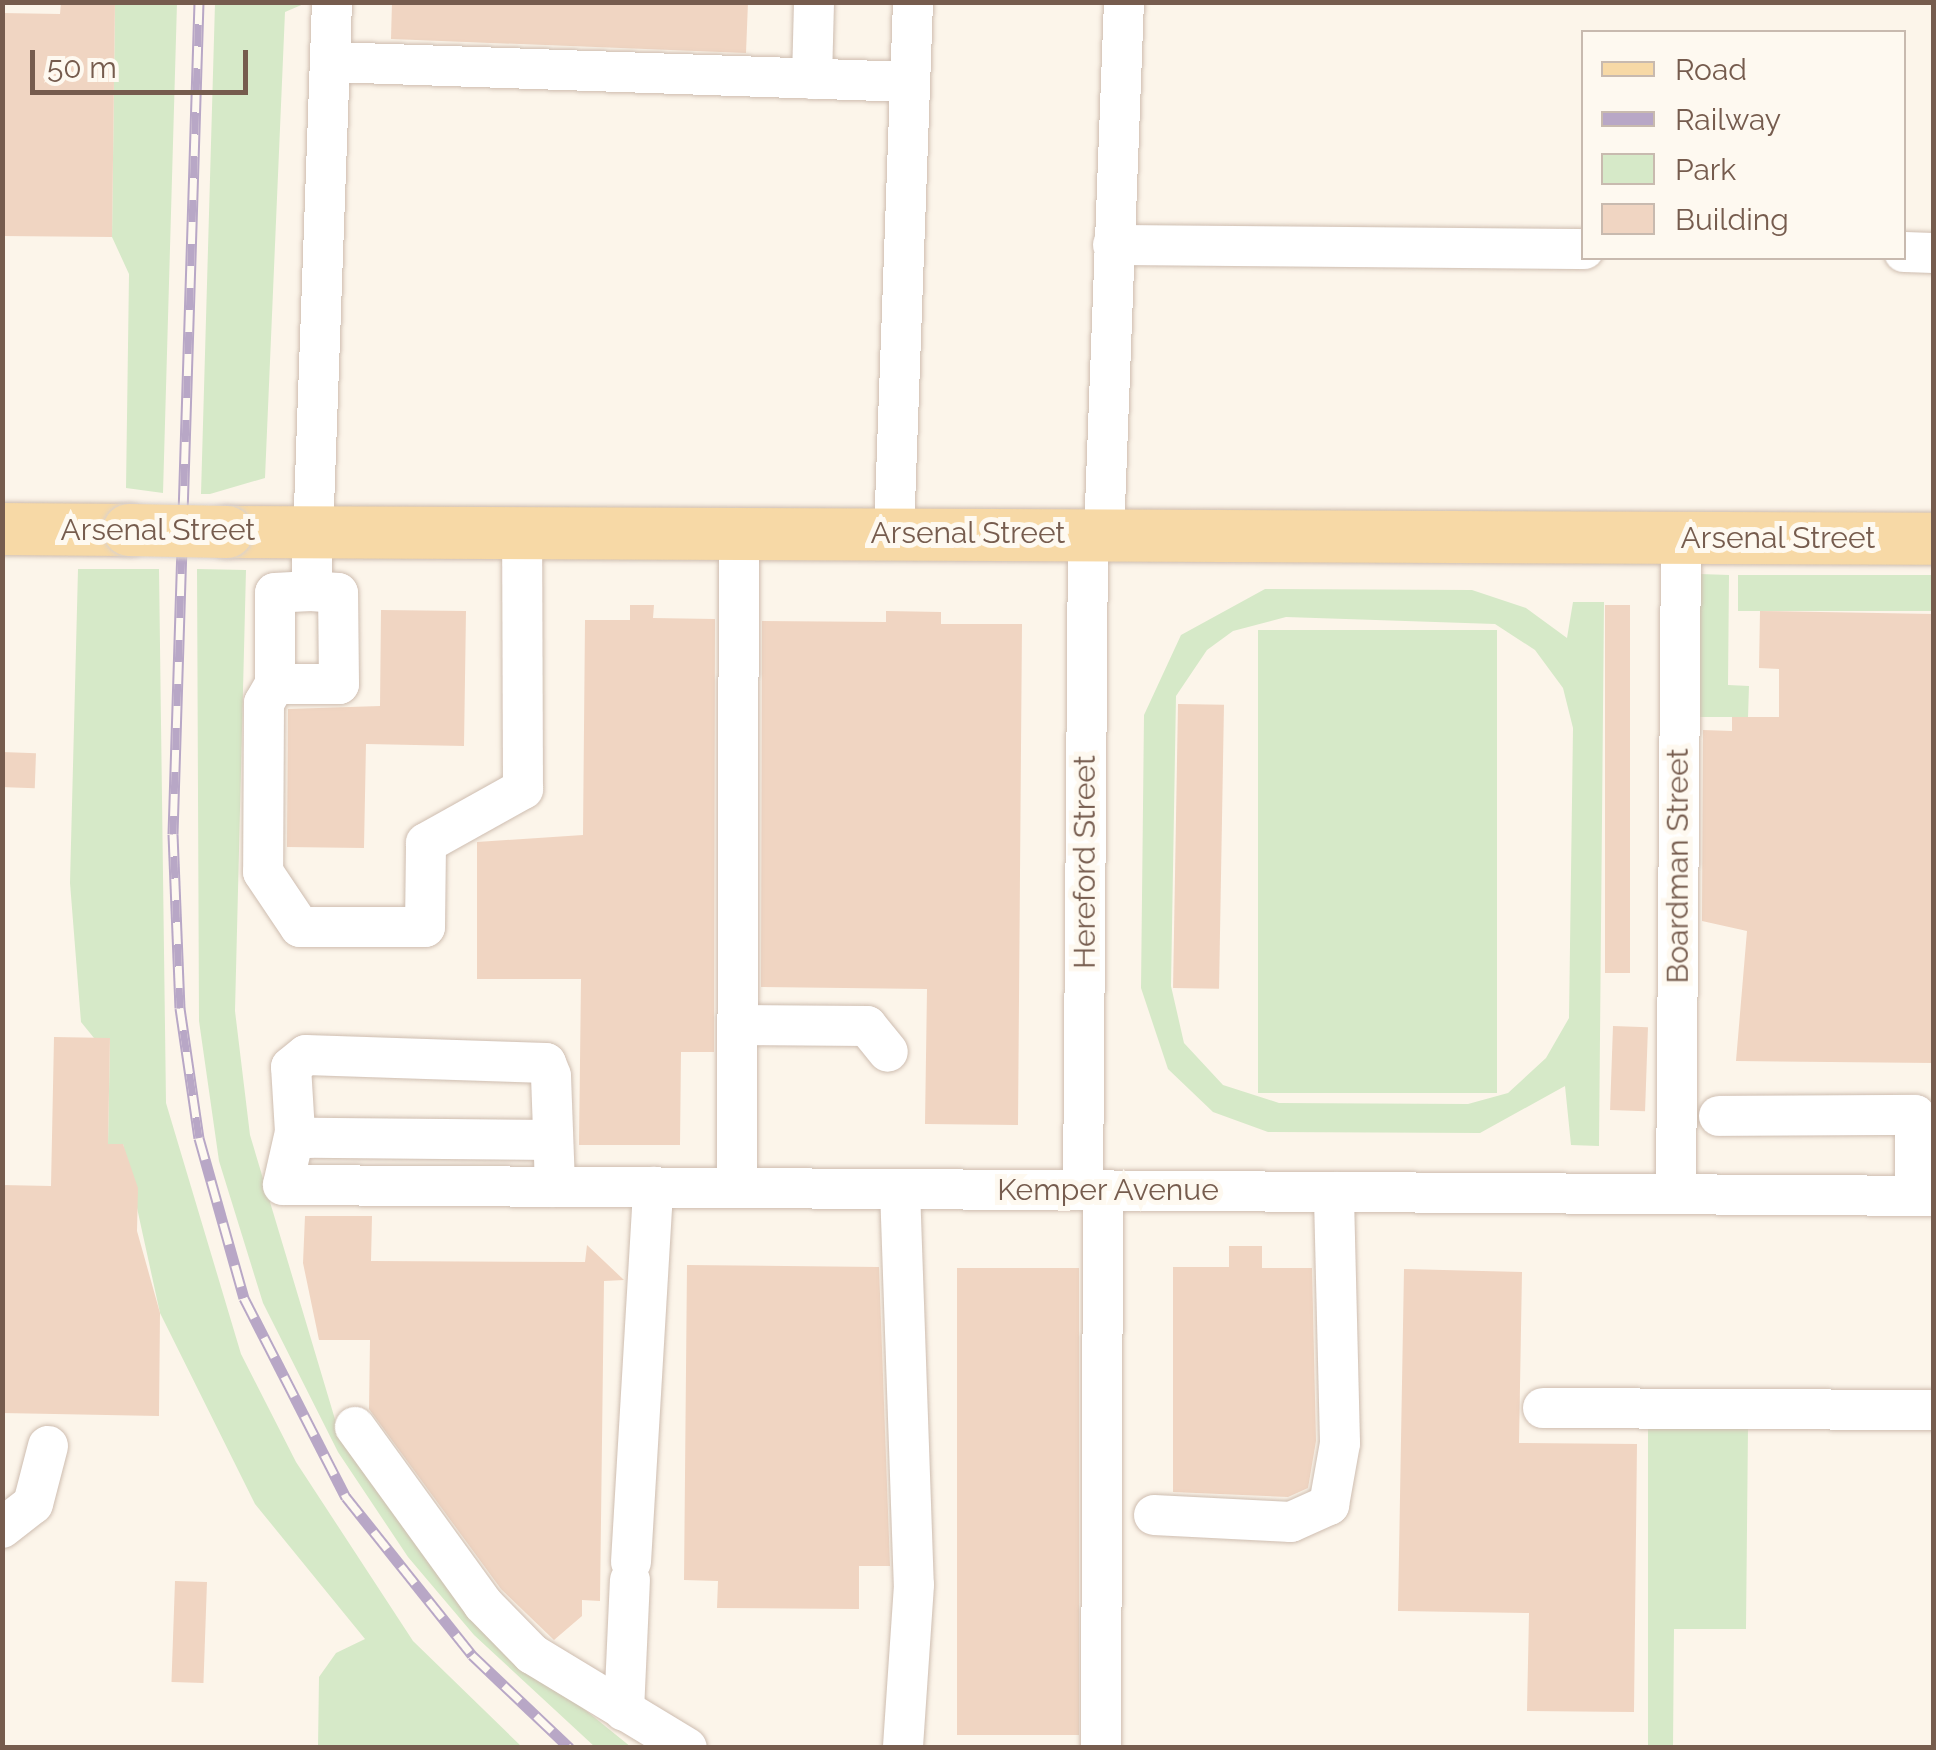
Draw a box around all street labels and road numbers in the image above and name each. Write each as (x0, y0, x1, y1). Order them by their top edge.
street label: Arsenal Street (60, 512, 256, 548)
street label: Arsenal Street (870, 515, 1066, 551)
street label: Arsenal Street (1680, 520, 1876, 556)
street label: Boardman Street (1660, 748, 1696, 984)
street label: Hereford Street (1067, 755, 1103, 969)
street label: Kemper Avenue (996, 1172, 1220, 1208)

